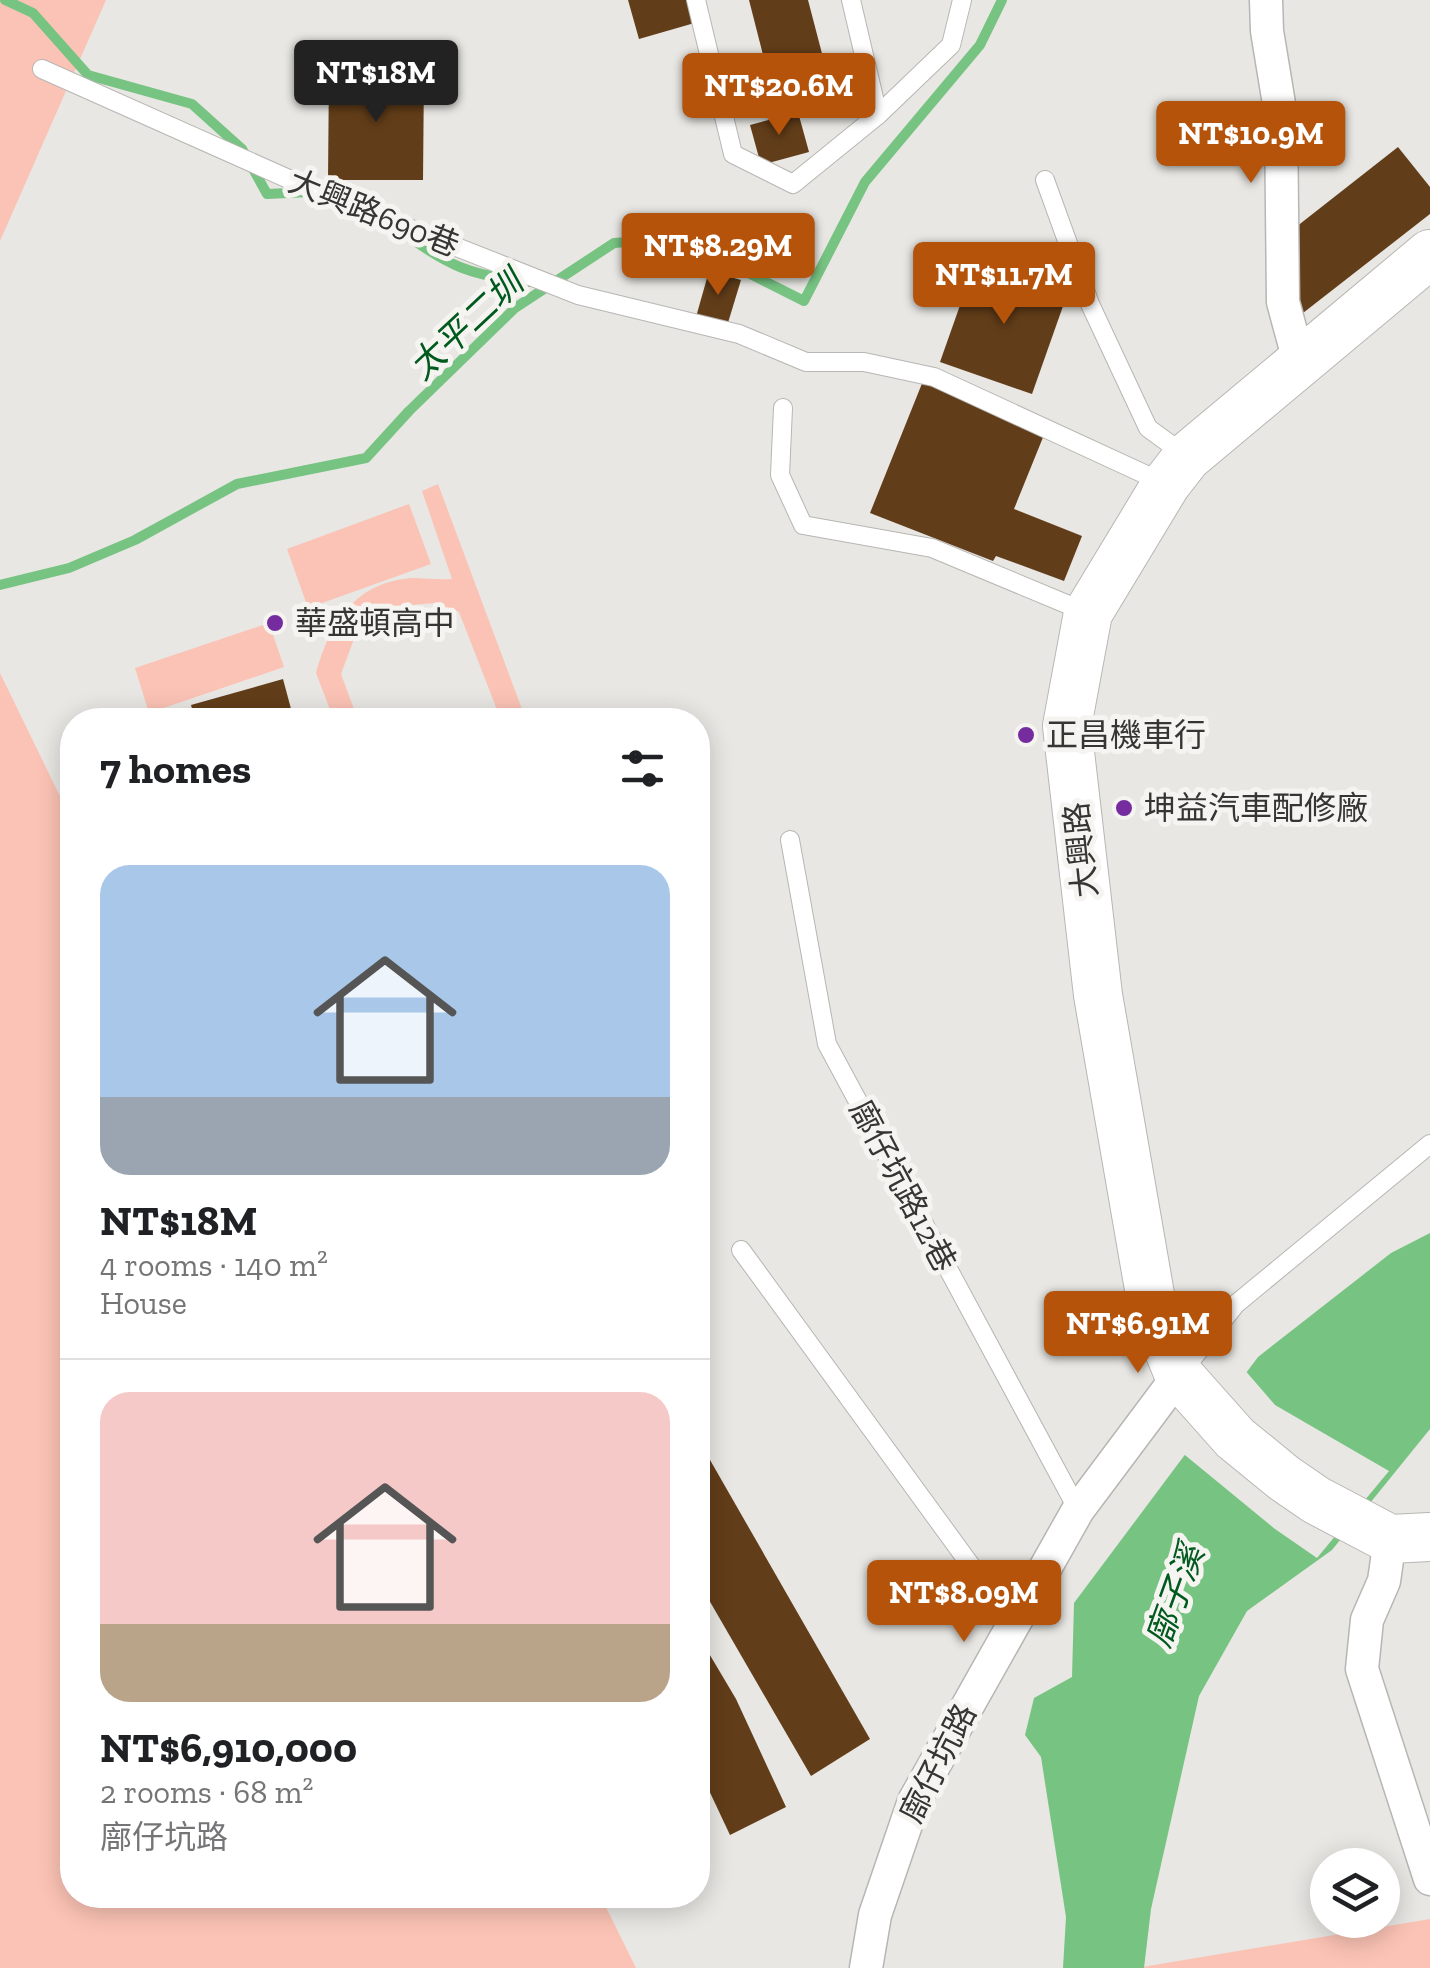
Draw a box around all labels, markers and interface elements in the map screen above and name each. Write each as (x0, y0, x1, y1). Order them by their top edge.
pin: NT$18M (295, 40, 457, 125)
text: NT$18M (316, 53, 436, 91)
pin: NT$20.6M (676, 53, 882, 138)
text: NT$20.6M (704, 66, 854, 104)
pin: NT$10.9M (1148, 101, 1354, 186)
text: NT$10.9M (1178, 114, 1324, 152)
street label: 大興路690巷 (283, 162, 465, 264)
pin: NT$8.29M (615, 213, 821, 298)
text: NT$8.29M (644, 226, 792, 264)
pin: NT$11.7M (901, 242, 1107, 327)
text: NT$11.7M (935, 255, 1073, 293)
water label: 太平二圳 (400, 258, 535, 388)
place label: 華盛頓高中 (295, 604, 455, 642)
marker: 華盛頓高中 (264, 612, 286, 634)
place label: 正昌機車行 (1046, 716, 1206, 754)
marker: 正昌機車行 (1015, 724, 1037, 746)
icon: filters (615, 741, 670, 796)
text: 7 homes (100, 743, 251, 794)
place label: 坤益汽車配修廠 (1144, 789, 1368, 827)
marker: 坤益汽車配修廠 (1113, 797, 1135, 819)
street label: 大興路 (1057, 800, 1105, 900)
icon: home (295, 930, 475, 1110)
street label: 廍仔坑路12巷 (842, 1094, 964, 1278)
text: NT$18M (100, 1195, 257, 1246)
text: 4 rooms · 140 m² (100, 1246, 328, 1284)
text: House (100, 1284, 187, 1322)
pin: NT$6.91M (1035, 1291, 1241, 1376)
text: NT$6.91M (1066, 1304, 1210, 1342)
icon: home (295, 1457, 475, 1637)
water label: 廍子溪 (1137, 1535, 1214, 1653)
pin: NT$8.09M (861, 1560, 1067, 1645)
text: NT$8.09M (889, 1573, 1039, 1611)
street label: 廍仔坑路 (892, 1697, 984, 1829)
text: NT$6,910,000 (100, 1722, 357, 1773)
text: 2 rooms · 68 m² (100, 1773, 313, 1811)
text: 廍仔坑路 (100, 1818, 228, 1856)
map controls (1310, 1848, 1400, 1938)
button: layers (1310, 1848, 1400, 1938)

